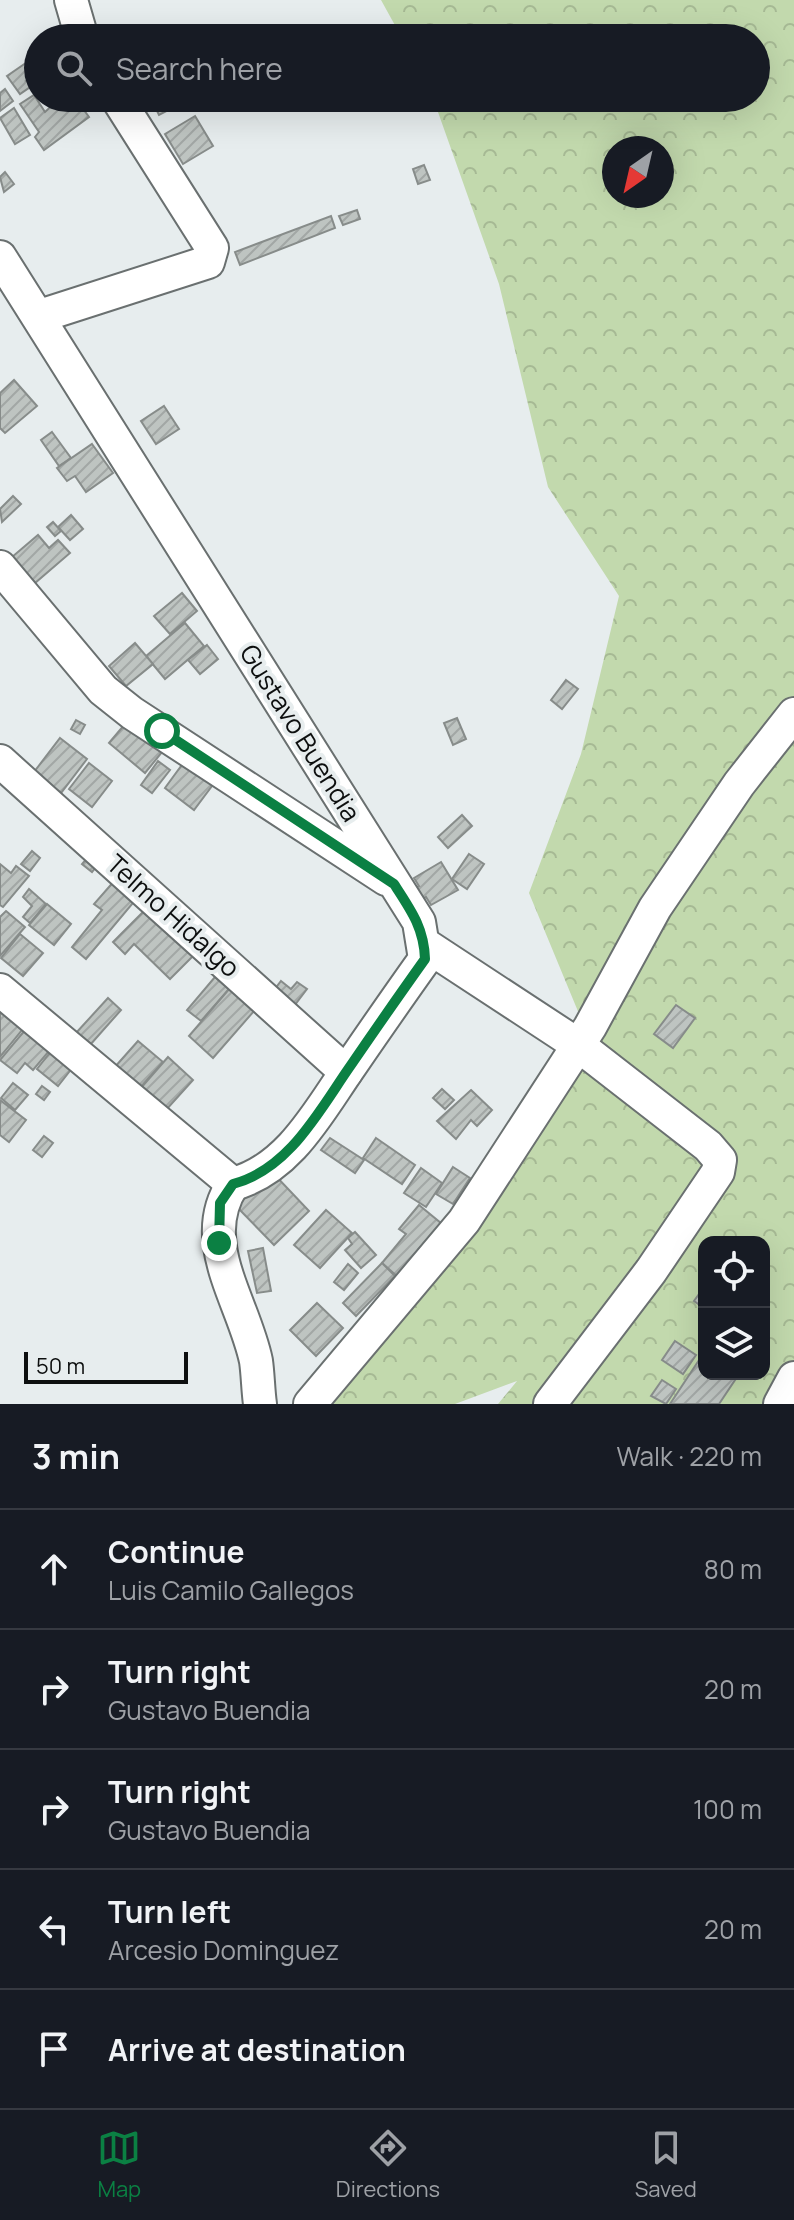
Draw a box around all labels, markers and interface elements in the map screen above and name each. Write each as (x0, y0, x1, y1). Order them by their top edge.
search box (24, 24, 770, 112)
icon: search (52, 46, 96, 90)
text: Search here (116, 48, 283, 89)
north arrow (602, 136, 674, 208)
street label: Gustavo Buendia (232, 637, 370, 828)
route start (144, 713, 180, 749)
street label: Telmo Hidalgo (99, 846, 248, 985)
route end (201, 1225, 237, 1261)
map controls (698, 1236, 770, 1380)
button: locate (698, 1236, 770, 1308)
button: layers (698, 1308, 770, 1380)
scale bar (24, 1348, 188, 1384)
text: 50 m (36, 1351, 85, 1381)
text: 3 min (32, 1433, 120, 1479)
text: Walk · 220 m (616, 1438, 762, 1474)
text: Continue (108, 1531, 244, 1572)
icon: ahead (32, 1547, 76, 1591)
text: 80 m (704, 1551, 762, 1587)
text: Luis Camilo Gallegos (108, 1572, 354, 1608)
text: Turn right (108, 1651, 251, 1692)
icon: right (32, 1667, 76, 1711)
text: 20 m (704, 1671, 762, 1707)
text: Gustavo Buendia (108, 1692, 311, 1728)
text: Turn right (108, 1771, 251, 1812)
icon: right (32, 1787, 76, 1831)
text: 100 m (693, 1791, 762, 1827)
text: Gustavo Buendia (108, 1812, 311, 1848)
text: Turn left (108, 1891, 231, 1932)
icon: left (32, 1907, 76, 1951)
text: 20 m (704, 1911, 762, 1947)
text: Arcesio Dominguez (108, 1932, 339, 1968)
icon: arrive (32, 2027, 76, 2071)
text: Arrive at destination (108, 2029, 406, 2070)
tab: Map (97, 2126, 141, 2204)
tab: Directions (336, 2126, 440, 2204)
tab: Saved (635, 2126, 697, 2204)

